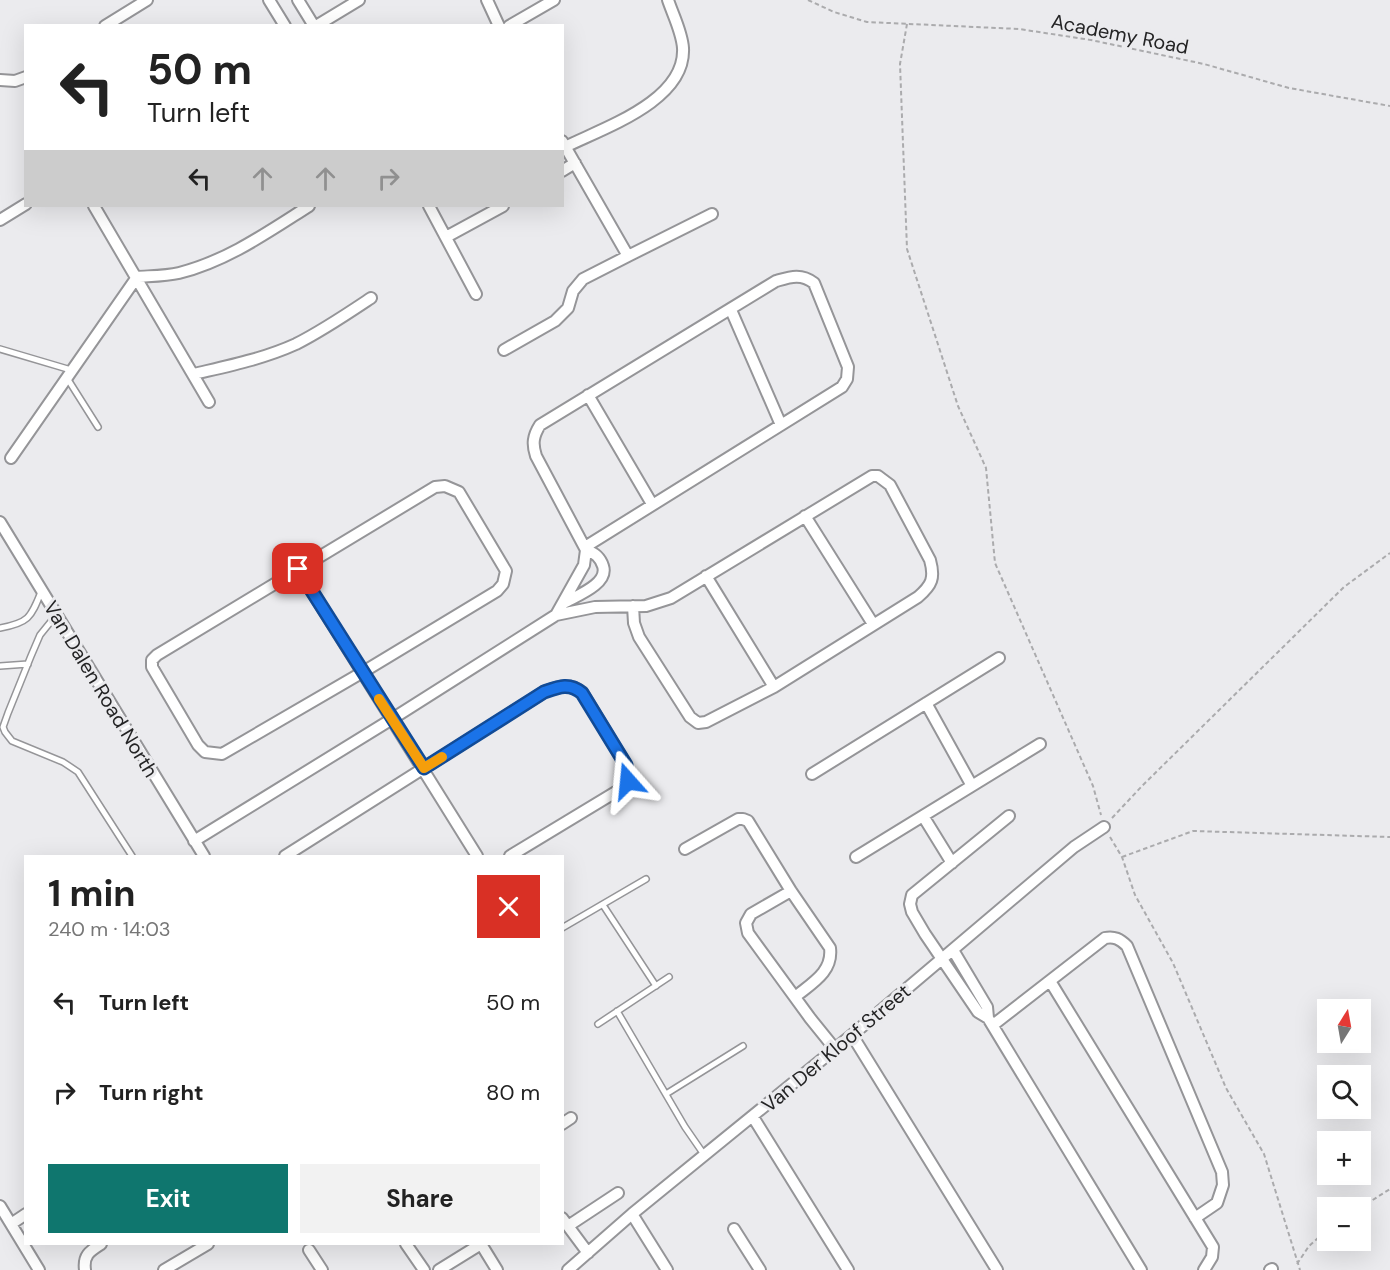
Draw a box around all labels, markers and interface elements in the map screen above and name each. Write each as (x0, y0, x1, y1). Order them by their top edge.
street label: Academy Road (1049, 8, 1191, 60)
text: 50 m (147, 42, 252, 97)
icon: left (48, 48, 126, 126)
text: Turn left (147, 95, 250, 130)
icon: left (183, 162, 216, 195)
icon: ahead (246, 162, 279, 195)
icon: ahead (309, 162, 342, 195)
icon: right (372, 162, 405, 195)
pin (272, 543, 323, 594)
icon: arrive (281, 552, 314, 585)
street label: Van Dalen Road North (38, 596, 164, 782)
position arrow (596, 749, 660, 813)
text: 1 min (48, 870, 136, 917)
button: close (477, 875, 540, 938)
text: 240 m · 14:03 (48, 916, 171, 942)
street label: Van Der Kloof Street (756, 978, 916, 1118)
icon: left (48, 986, 81, 1019)
text: Turn left (99, 988, 189, 1017)
text: 50 m (486, 988, 540, 1017)
north arrow (1317, 999, 1371, 1053)
map controls (1317, 999, 1371, 1251)
button: search (1317, 1065, 1371, 1119)
icon: right (48, 1076, 81, 1109)
text: Turn right (99, 1078, 204, 1107)
text: 80 m (486, 1078, 540, 1107)
button: + (1317, 1131, 1371, 1185)
button: Exit (48, 1164, 288, 1233)
button: Share (300, 1164, 540, 1233)
button: − (1317, 1197, 1371, 1251)

